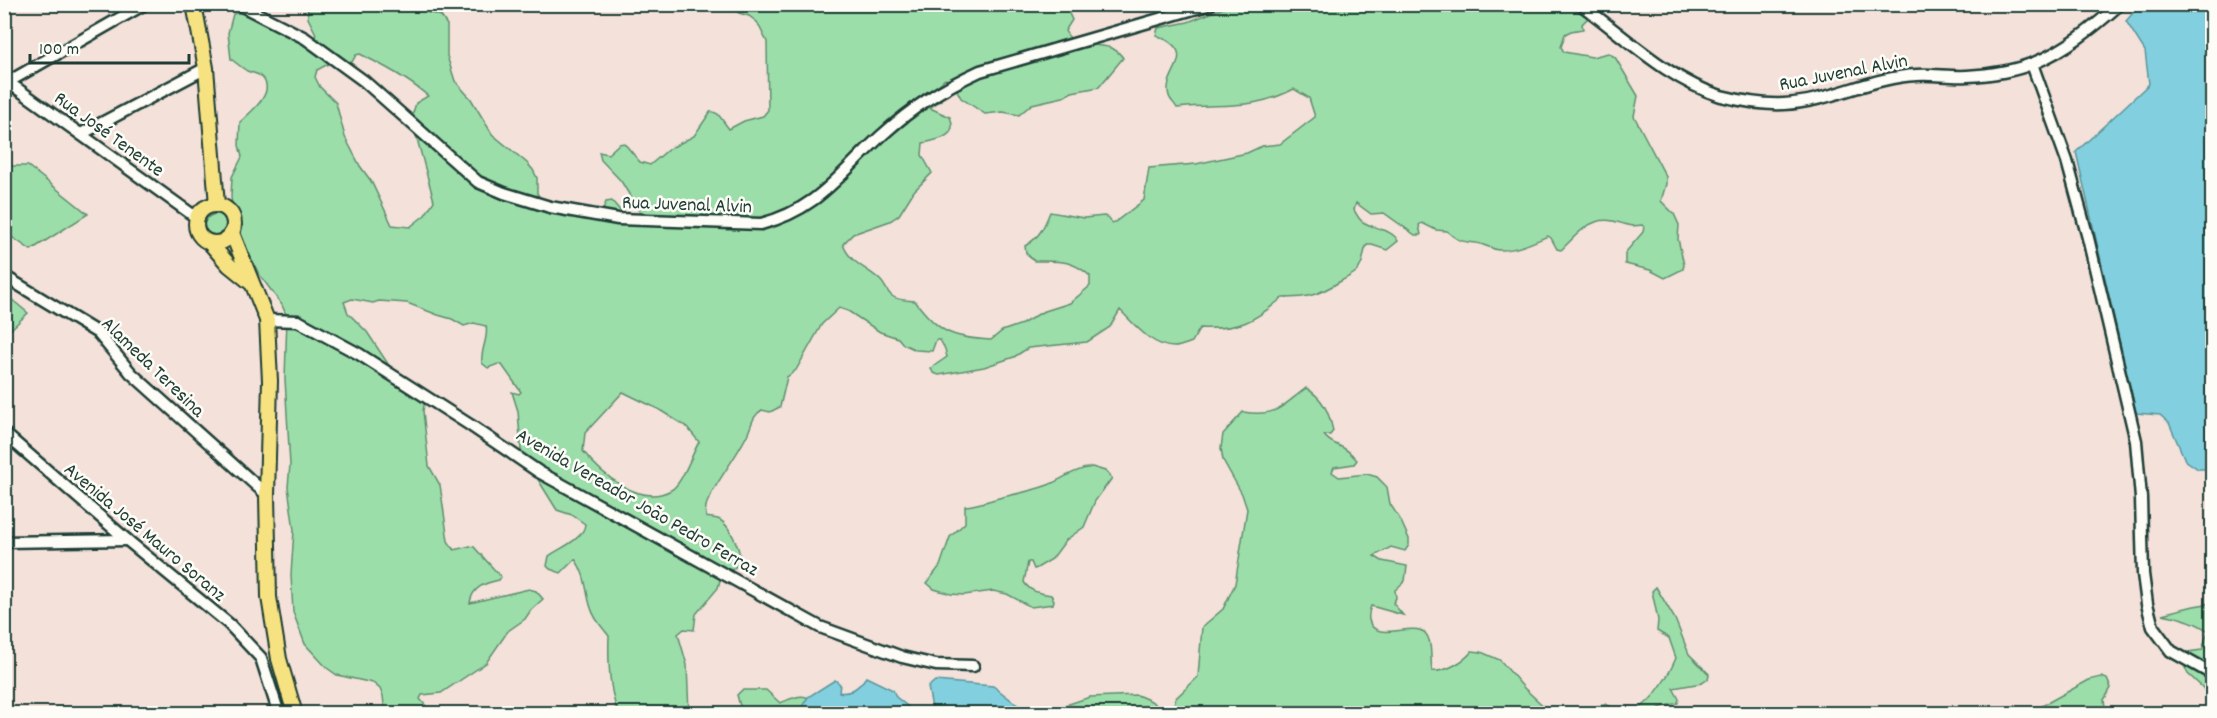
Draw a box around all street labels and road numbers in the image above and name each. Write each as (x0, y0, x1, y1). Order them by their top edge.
street label: Rua Juvenal Alvin (1777, 48, 1910, 100)
street label: Rua José Tenente (47, 86, 169, 185)
street label: Rua Juvenal Alvin (621, 190, 752, 222)
street label: Alameda Teresina (94, 311, 211, 425)
street label: Avenida Vereador João Pedro Ferraz (510, 422, 763, 585)
street label: Avenida José Mauro Soranz (57, 457, 232, 610)

